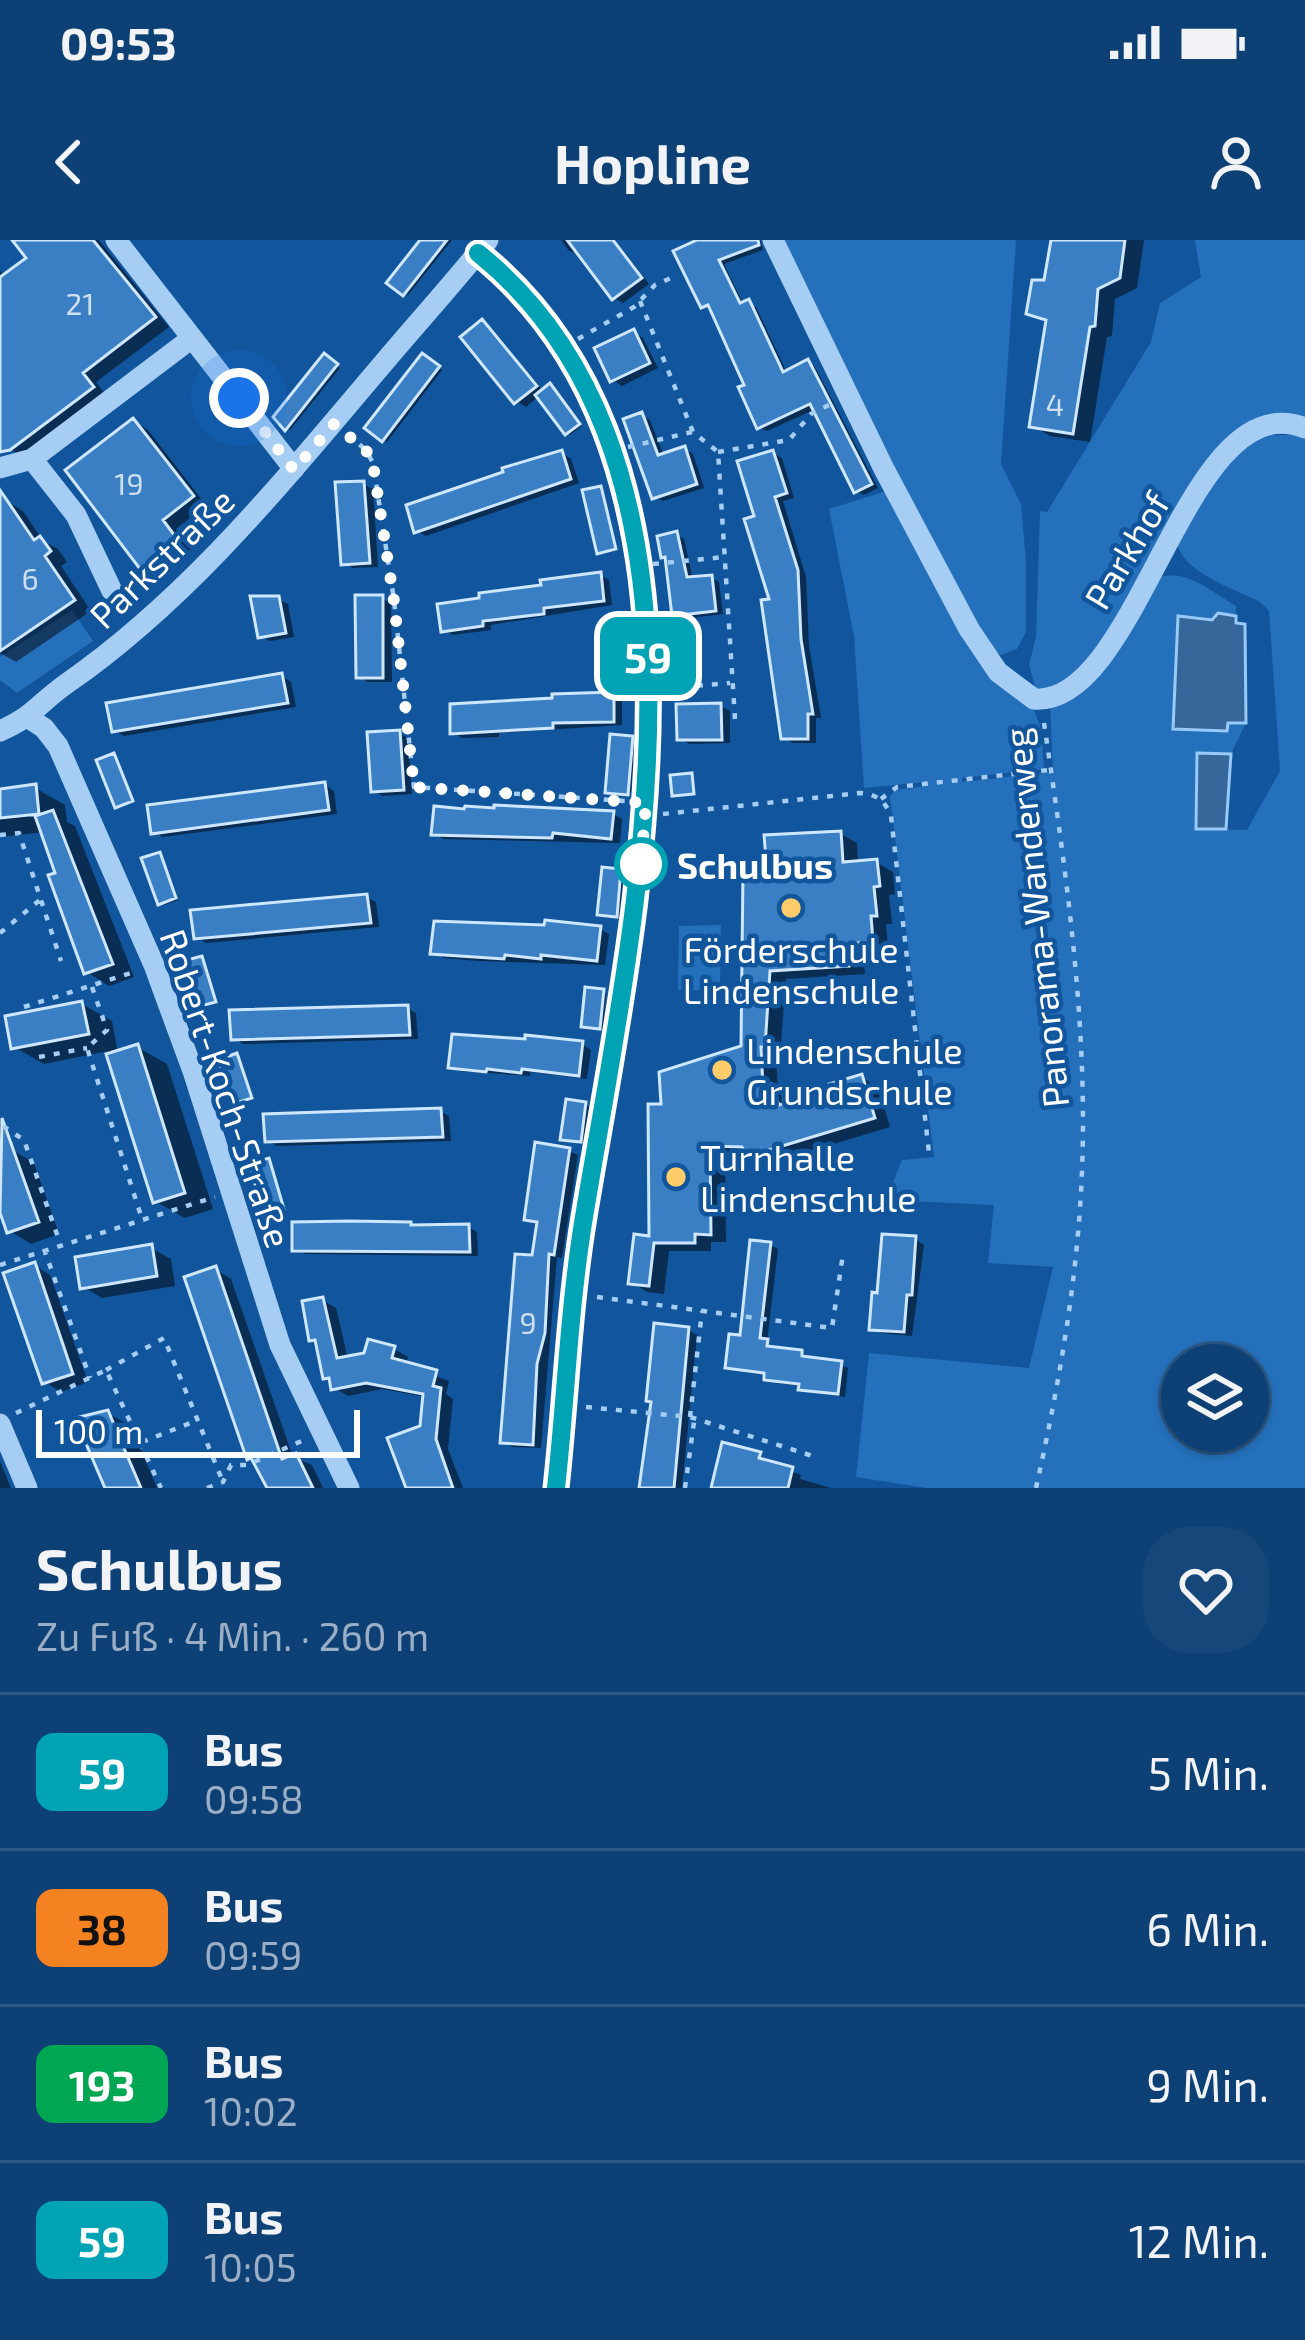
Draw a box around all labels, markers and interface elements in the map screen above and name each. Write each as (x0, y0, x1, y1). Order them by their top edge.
text: 09:53 (60, 15, 177, 69)
icon: back (36, 129, 102, 195)
icon: person (1203, 129, 1269, 195)
text: Hopline (554, 130, 751, 195)
house number: 21 (66, 285, 94, 321)
your location (209, 368, 269, 428)
house number: 4 (1046, 386, 1064, 422)
house number: 19 (114, 465, 144, 501)
street label: Parkstraße (80, 478, 242, 636)
street label: Parkhof (1074, 483, 1178, 616)
house number: 6 (21, 560, 39, 596)
line badge: 59 (594, 617, 702, 695)
text: 59 (624, 631, 672, 681)
street label: Panorama-Wanderweg (994, 726, 1076, 1110)
marker: Schulbus (616, 839, 666, 889)
place label: Schulbus (677, 843, 833, 886)
marker: Förderschule Lindenschule (778, 895, 804, 921)
street label: Robert-Koch-Straße (152, 923, 302, 1253)
place label: Förderschule Lindenschule (683, 927, 899, 1011)
place label: Lindenschule Grundschule (746, 1028, 963, 1112)
marker: Lindenschule Grundschule (709, 1057, 735, 1083)
place label: Turnhalle Lindenschule (700, 1135, 917, 1219)
marker: Turnhalle Lindenschule (663, 1164, 689, 1190)
house number: 9 (519, 1304, 537, 1340)
map controls (1161, 1344, 1269, 1452)
button: layers (1161, 1344, 1269, 1452)
scale bar (36, 1404, 360, 1457)
text: 100 m (54, 1411, 143, 1451)
button: heart (1143, 1527, 1269, 1653)
text: Schulbus (36, 1533, 283, 1601)
text: Zu Fuß · 4 Min. · 260 m (36, 1612, 429, 1659)
text: Bus (204, 1721, 283, 1775)
text: 5 Min. (1148, 1745, 1269, 1799)
text: 59 (78, 1747, 126, 1797)
text: 09:58 (204, 1775, 304, 1822)
text: Bus (204, 1877, 283, 1931)
text: 6 Min. (1146, 1901, 1269, 1955)
text: 38 (77, 1903, 127, 1953)
text: 09:59 (204, 1931, 302, 1978)
text: Bus (204, 2033, 283, 2087)
text: 9 Min. (1146, 2057, 1269, 2111)
text: 193 (69, 2059, 135, 2109)
text: 10:02 (204, 2087, 298, 2134)
text: Bus (204, 2189, 283, 2243)
text: 12 Min. (1129, 2213, 1269, 2267)
text: 59 (78, 2215, 126, 2265)
text: 10:05 (204, 2243, 297, 2290)

